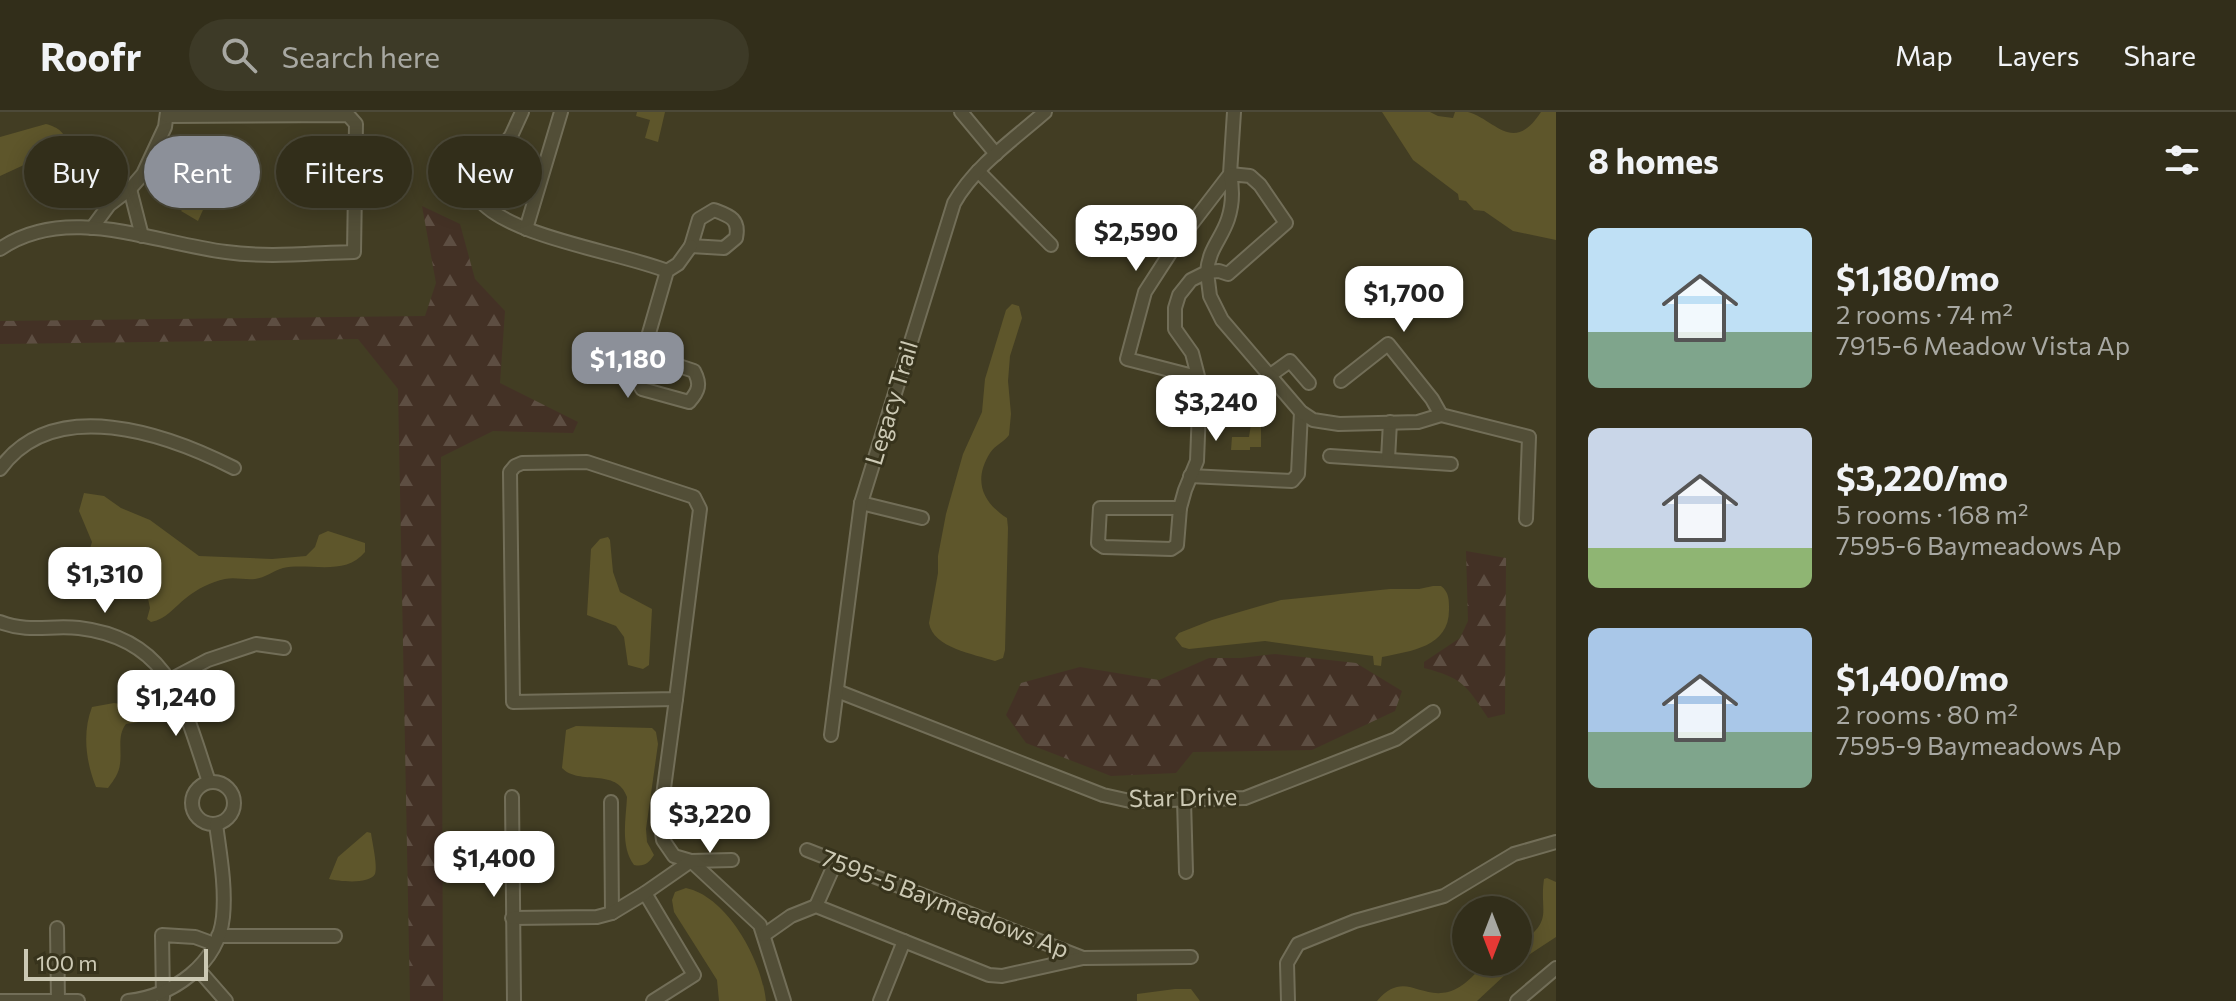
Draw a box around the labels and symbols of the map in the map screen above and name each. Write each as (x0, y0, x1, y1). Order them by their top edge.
pin: $2,590 (1071, 205, 1201, 273)
pin: $1,700 (1339, 266, 1469, 334)
pin: $1,180 (563, 332, 693, 400)
street label: Legacy Trail (858, 337, 923, 468)
pin: $3,240 (1151, 375, 1281, 443)
pin: $1,310 (40, 547, 170, 615)
pin: $1,240 (111, 670, 241, 738)
street label: Star Drive (1129, 781, 1237, 812)
pin: $3,220 (645, 787, 775, 855)
pin: $1,400 (429, 831, 559, 899)
street label: 7595-5 Baymeadows Ap (818, 842, 1073, 963)
north arrow (1452, 896, 1532, 976)
scale bar (24, 945, 208, 981)

